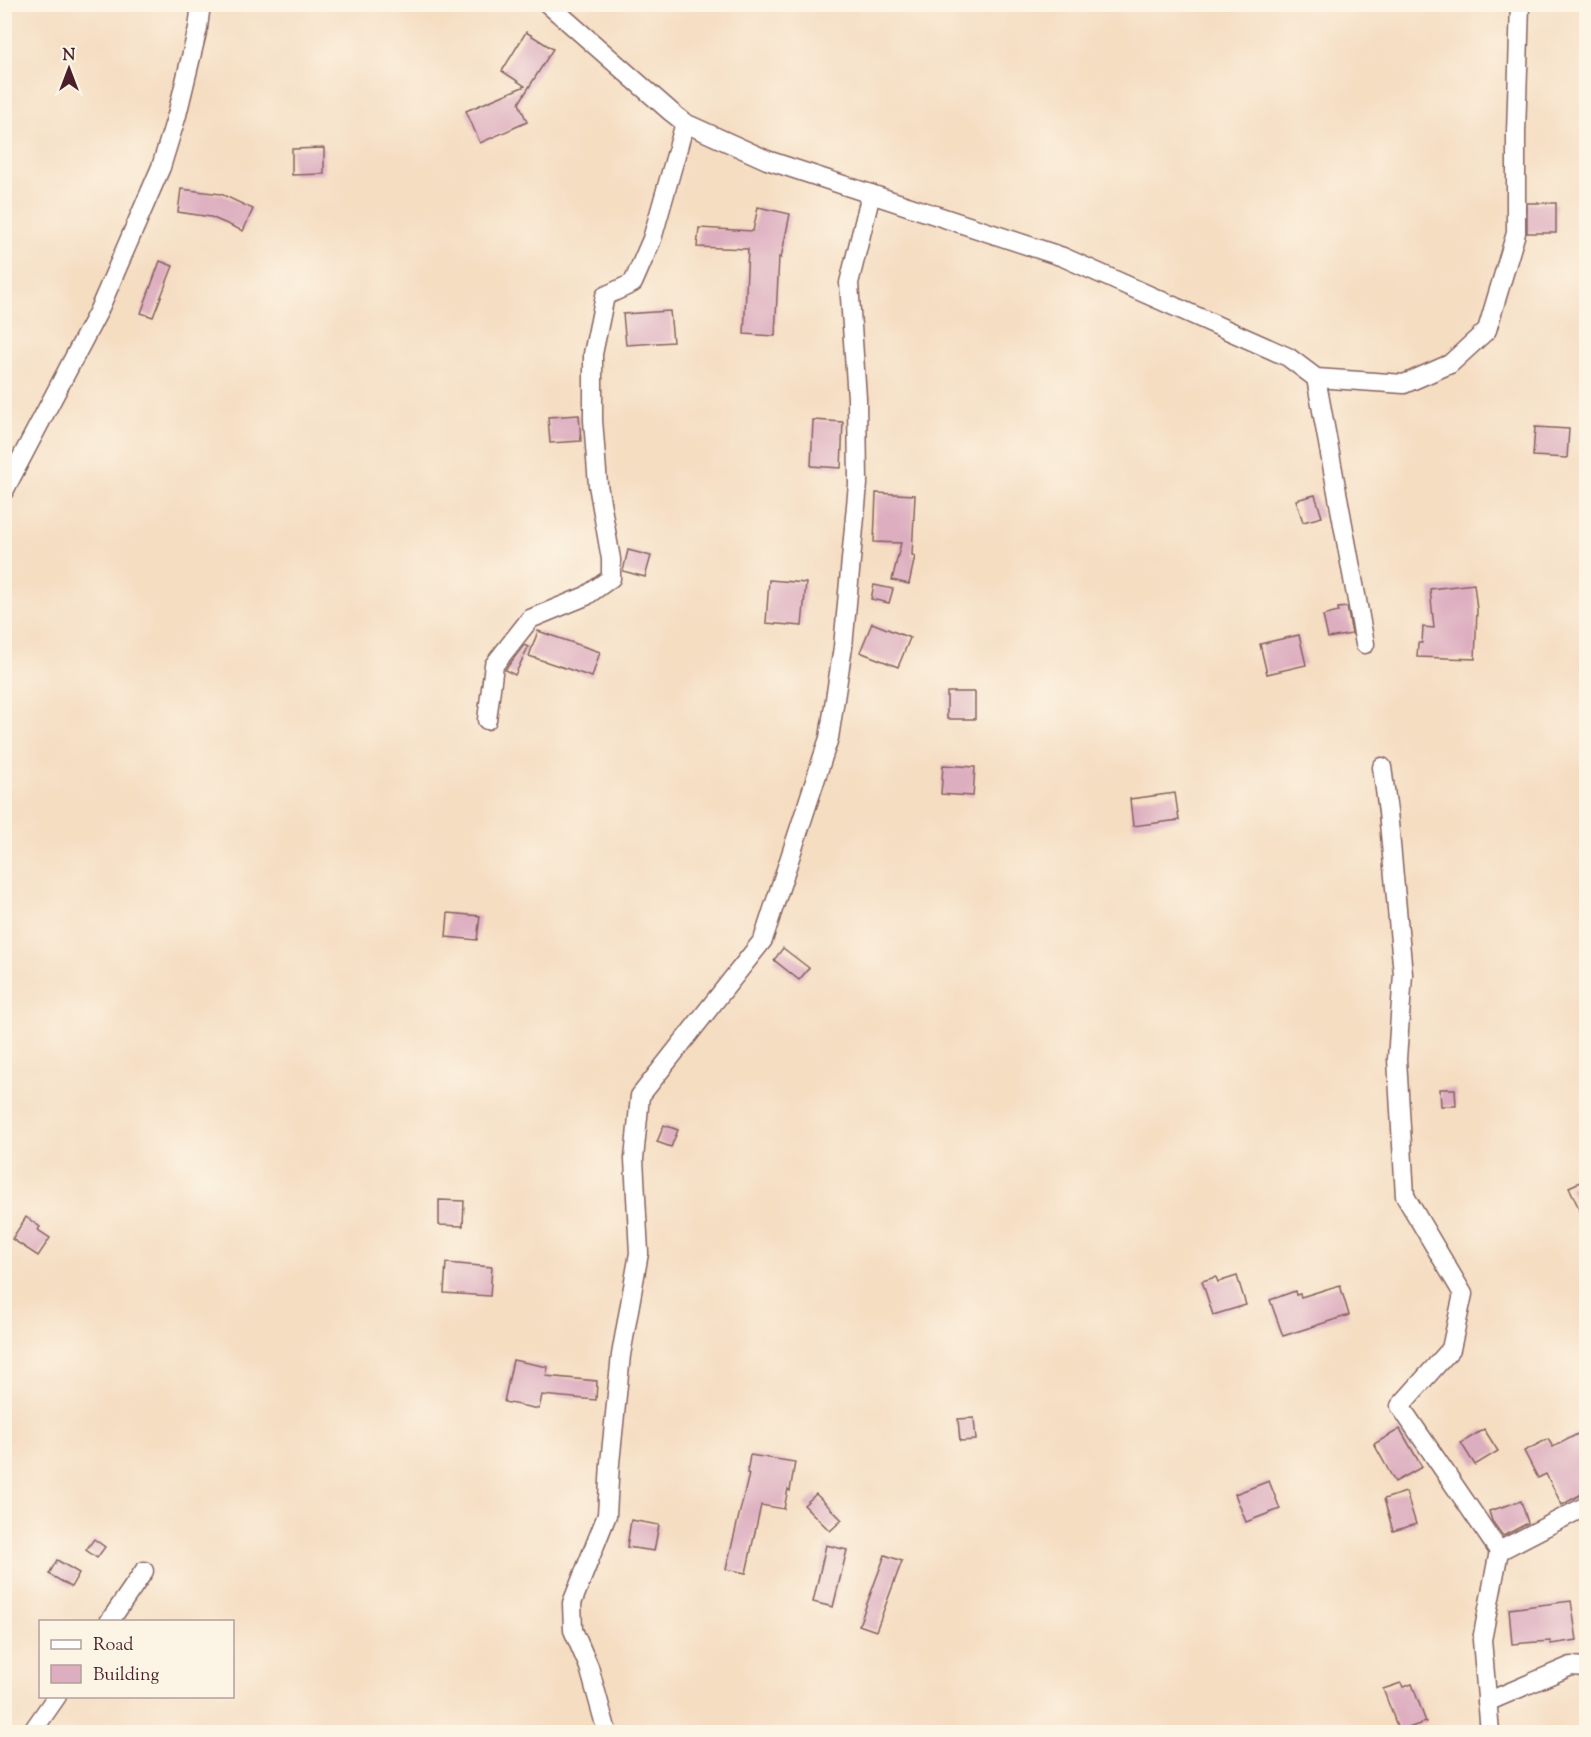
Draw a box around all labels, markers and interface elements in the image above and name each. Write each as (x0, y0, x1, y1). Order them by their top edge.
north arrow (39, 39, 99, 99)
text: N (63, 45, 76, 68)
legend (39, 1620, 234, 1698)
text: Road (93, 1633, 133, 1659)
text: Building (93, 1663, 159, 1689)

